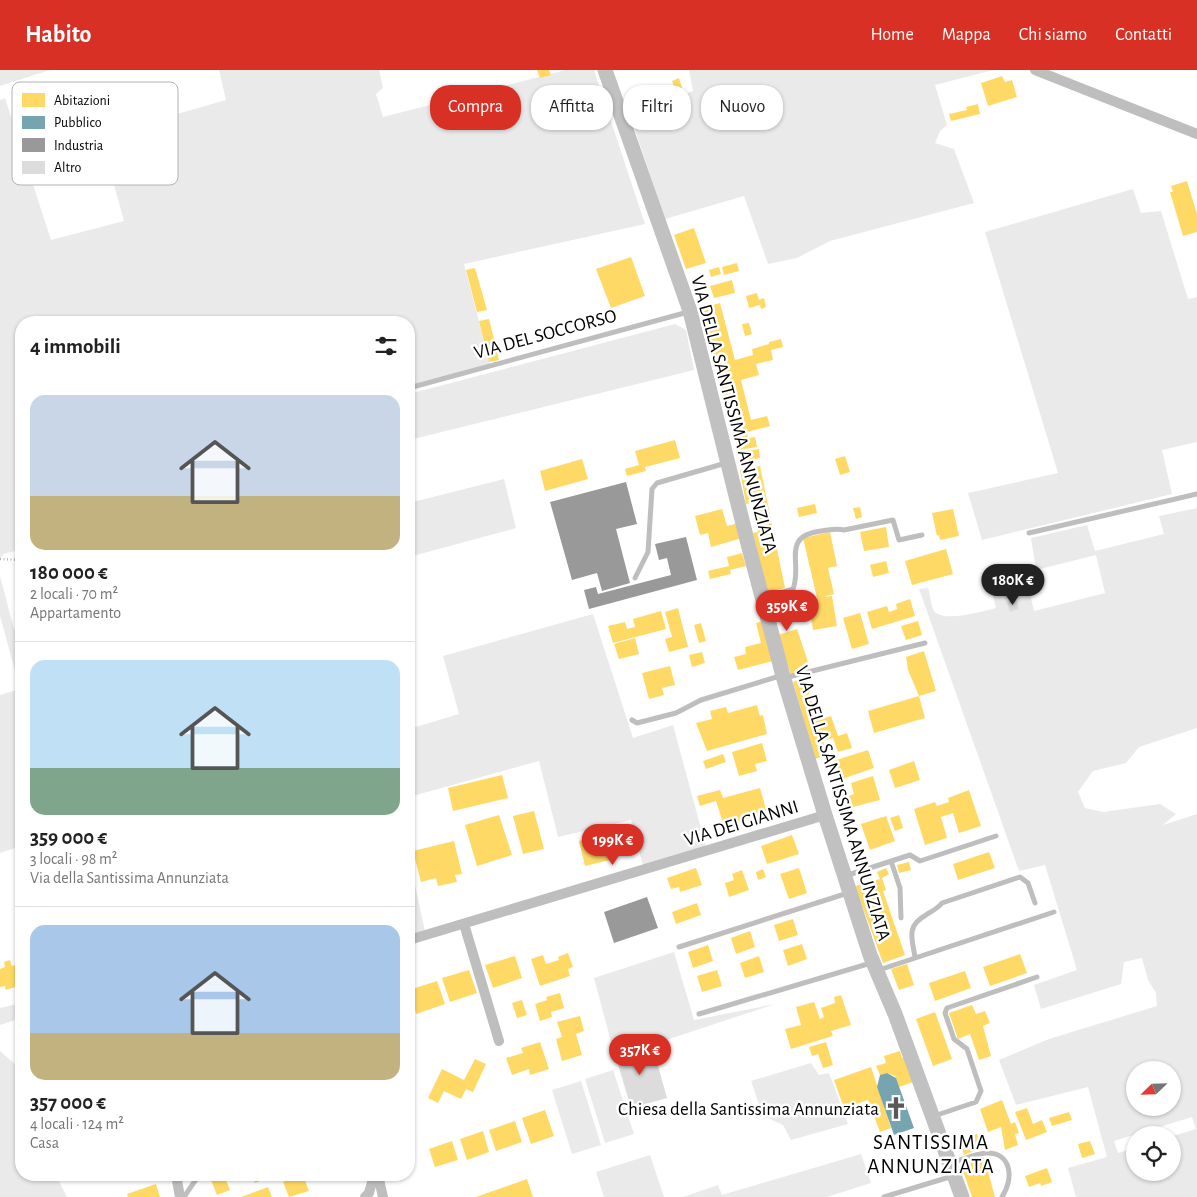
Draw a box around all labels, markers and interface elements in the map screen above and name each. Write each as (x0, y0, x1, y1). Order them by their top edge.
text: Habito (25, 23, 91, 47)
text: Home (870, 26, 914, 44)
text: Mappa (942, 26, 991, 44)
text: Chi siamo (1019, 26, 1087, 44)
text: Contatti (1115, 26, 1172, 44)
legend (12, 82, 178, 185)
chip: Compra (430, 85, 521, 130)
chip: Affitta (531, 85, 613, 130)
chip: Filtri (623, 85, 691, 130)
chip: Nuovo (701, 85, 783, 130)
text: Abitazioni (54, 94, 110, 108)
text: Pubblico (54, 116, 102, 130)
text: Industria (54, 139, 104, 153)
text: Altro (54, 161, 82, 175)
street label: VIA DELLA SANTISSIMA ANNUNZIATA (687, 274, 780, 555)
street label: VIA DEL SOCCORSO (472, 306, 619, 363)
icon: filters (372, 332, 400, 360)
text: 4 immobili (30, 336, 121, 357)
icon: home (170, 427, 260, 517)
text: 180 000 € (30, 562, 108, 583)
pin: 180K € (972, 564, 1054, 606)
text: 180K € (992, 572, 1034, 588)
text: 2 locali · 70 m² (30, 586, 118, 602)
pin: 359K € (746, 590, 828, 632)
text: 359K € (767, 598, 807, 614)
text: Appartamento (30, 605, 121, 621)
street label: VIA DELLA SANTISSIMA ANNUNZIATA (792, 664, 894, 943)
icon: home (170, 693, 260, 783)
street label: VIA DEI GIANNI (682, 797, 801, 850)
pin: 199K € (572, 824, 654, 866)
text: 359 000 € (30, 827, 107, 848)
text: 199K € (593, 832, 633, 848)
text: 3 locali · 98 m² (30, 851, 117, 867)
text: Via della Santissima Annunziata (30, 870, 229, 886)
icon: home (170, 958, 260, 1048)
pin: 357K € (599, 1034, 681, 1076)
text: 357K € (620, 1042, 660, 1058)
north arrow (1126, 1061, 1181, 1116)
map controls (1126, 1061, 1181, 1181)
text: 357 000 € (30, 1092, 106, 1113)
church icon: Chiesa della Santissima Annunziata (883, 1095, 909, 1121)
place label: Chiesa della Santissima Annunziata (618, 1100, 879, 1119)
text: 4 locali · 124 m² (30, 1116, 124, 1132)
button: locate (1126, 1126, 1181, 1181)
district label: SANTISSIMA ANNUNZIATA (867, 1132, 995, 1177)
text: Casa (30, 1135, 59, 1151)

